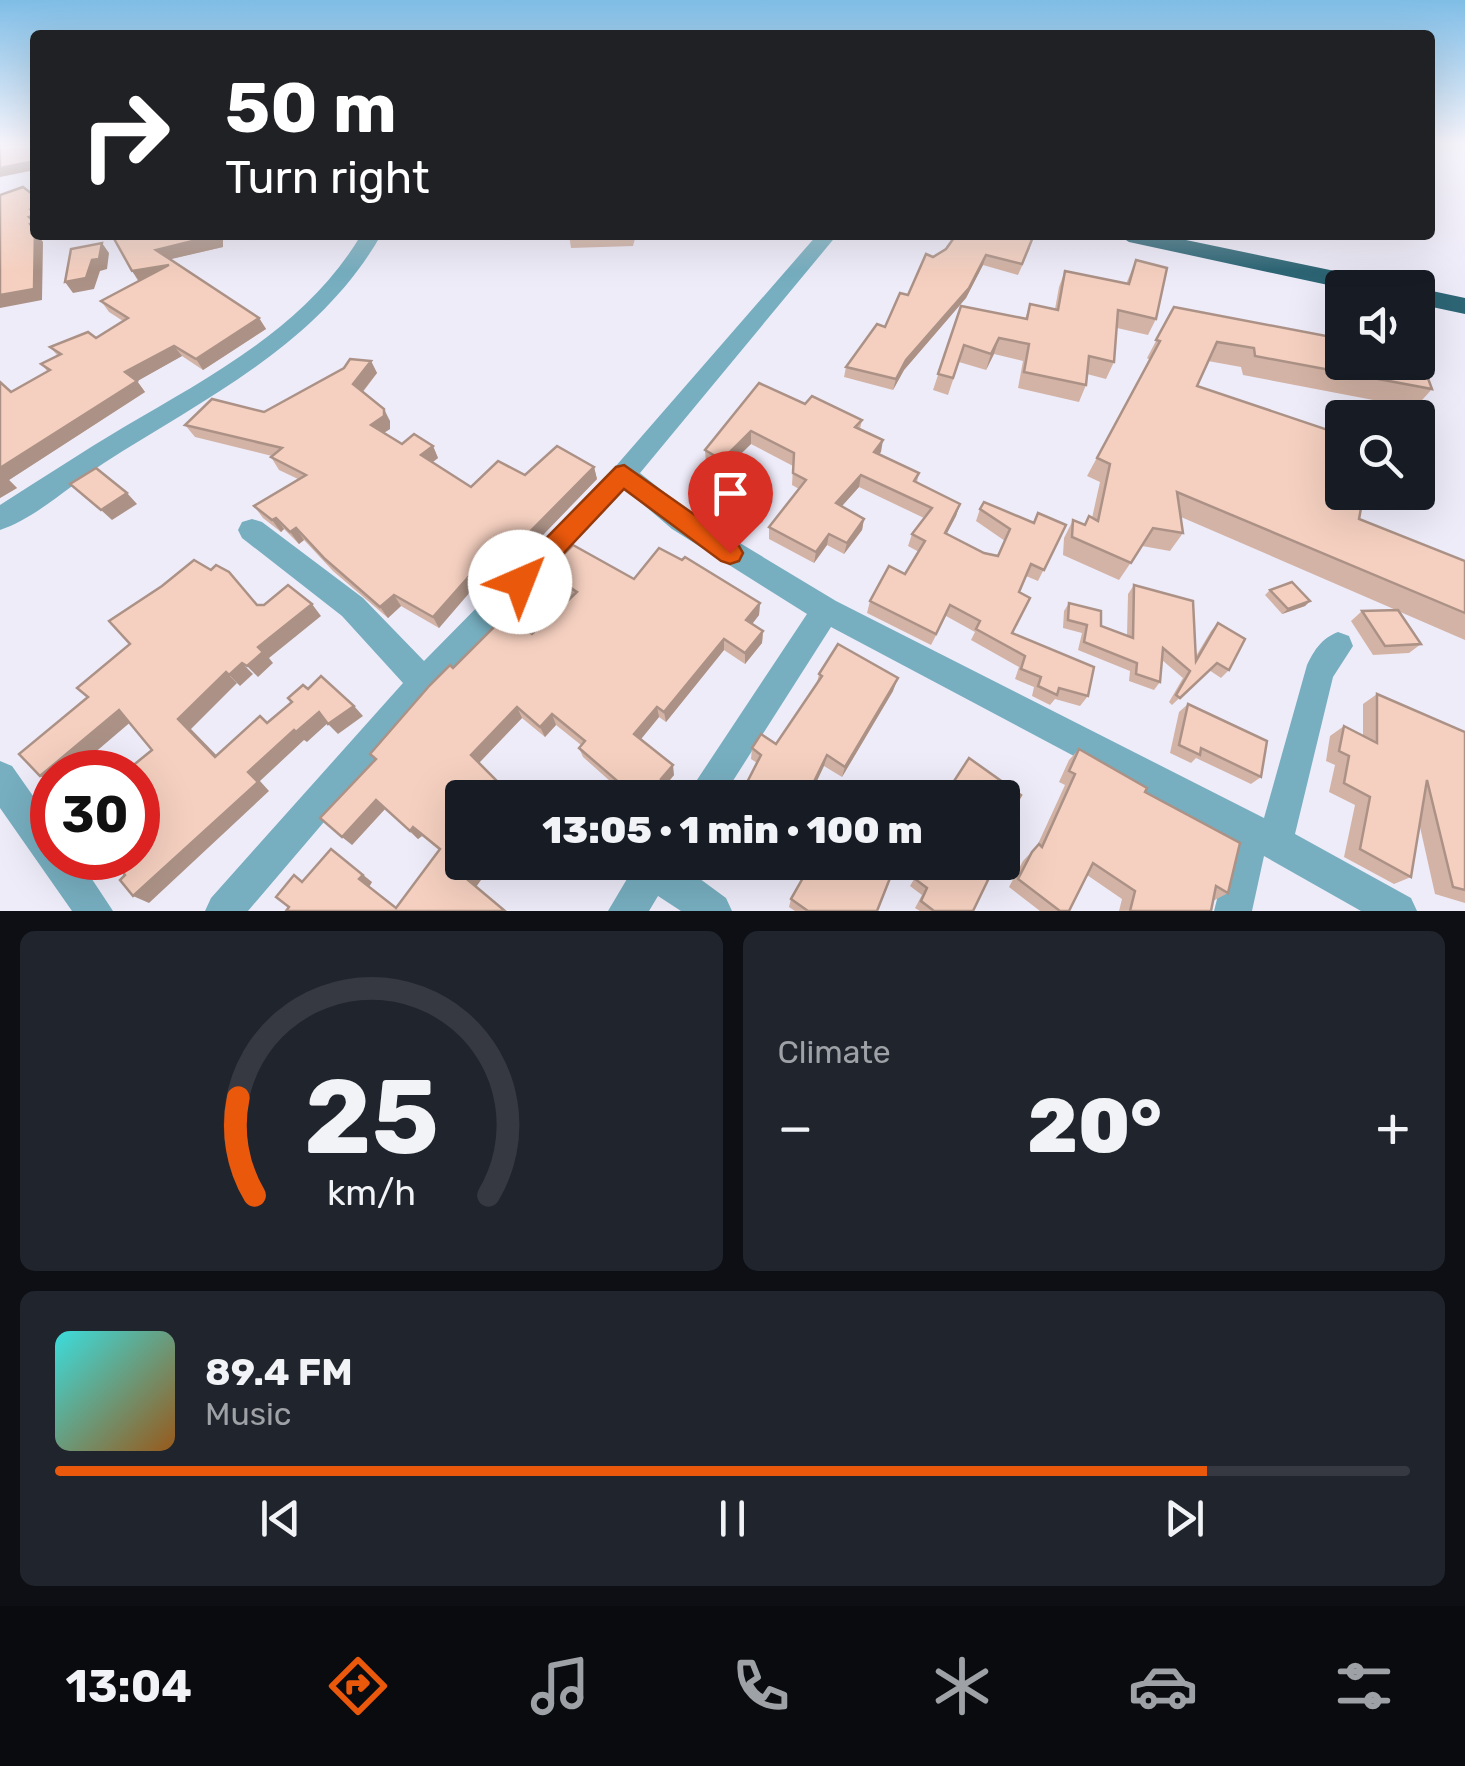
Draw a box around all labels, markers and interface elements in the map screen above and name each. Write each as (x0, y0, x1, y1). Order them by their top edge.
text: 50 m (225, 67, 397, 150)
icon: right (60, 70, 190, 200)
text: Turn right (225, 151, 429, 204)
map controls (1325, 270, 1435, 510)
button: sound (1325, 270, 1435, 380)
button: search (1325, 400, 1435, 510)
pin (688, 451, 773, 554)
icon: arrive (703, 466, 758, 521)
position arrow (468, 530, 572, 634)
speed limit sign: 30 (30, 750, 160, 880)
text: 13:05 · 1 min · 100 m (542, 807, 923, 853)
text: Climate (778, 1033, 891, 1071)
text: 25 (304, 1056, 439, 1179)
text: 20° (1027, 1082, 1162, 1171)
text: − (778, 1095, 813, 1160)
text: + (1376, 1095, 1410, 1160)
text: km/h (327, 1172, 416, 1214)
text: 89.4 FM (205, 1349, 353, 1395)
text: Music (205, 1395, 291, 1433)
icon: previous (253, 1491, 308, 1546)
icon: pause (705, 1491, 760, 1546)
icon: next (1157, 1491, 1212, 1546)
icon: directions (323, 1651, 393, 1721)
icon: music (525, 1651, 595, 1721)
icon: phone (726, 1651, 796, 1721)
icon: climate (927, 1651, 997, 1721)
icon: car (1128, 1651, 1198, 1721)
icon: filters (1329, 1651, 1399, 1721)
text: 13:04 (66, 1660, 192, 1713)

